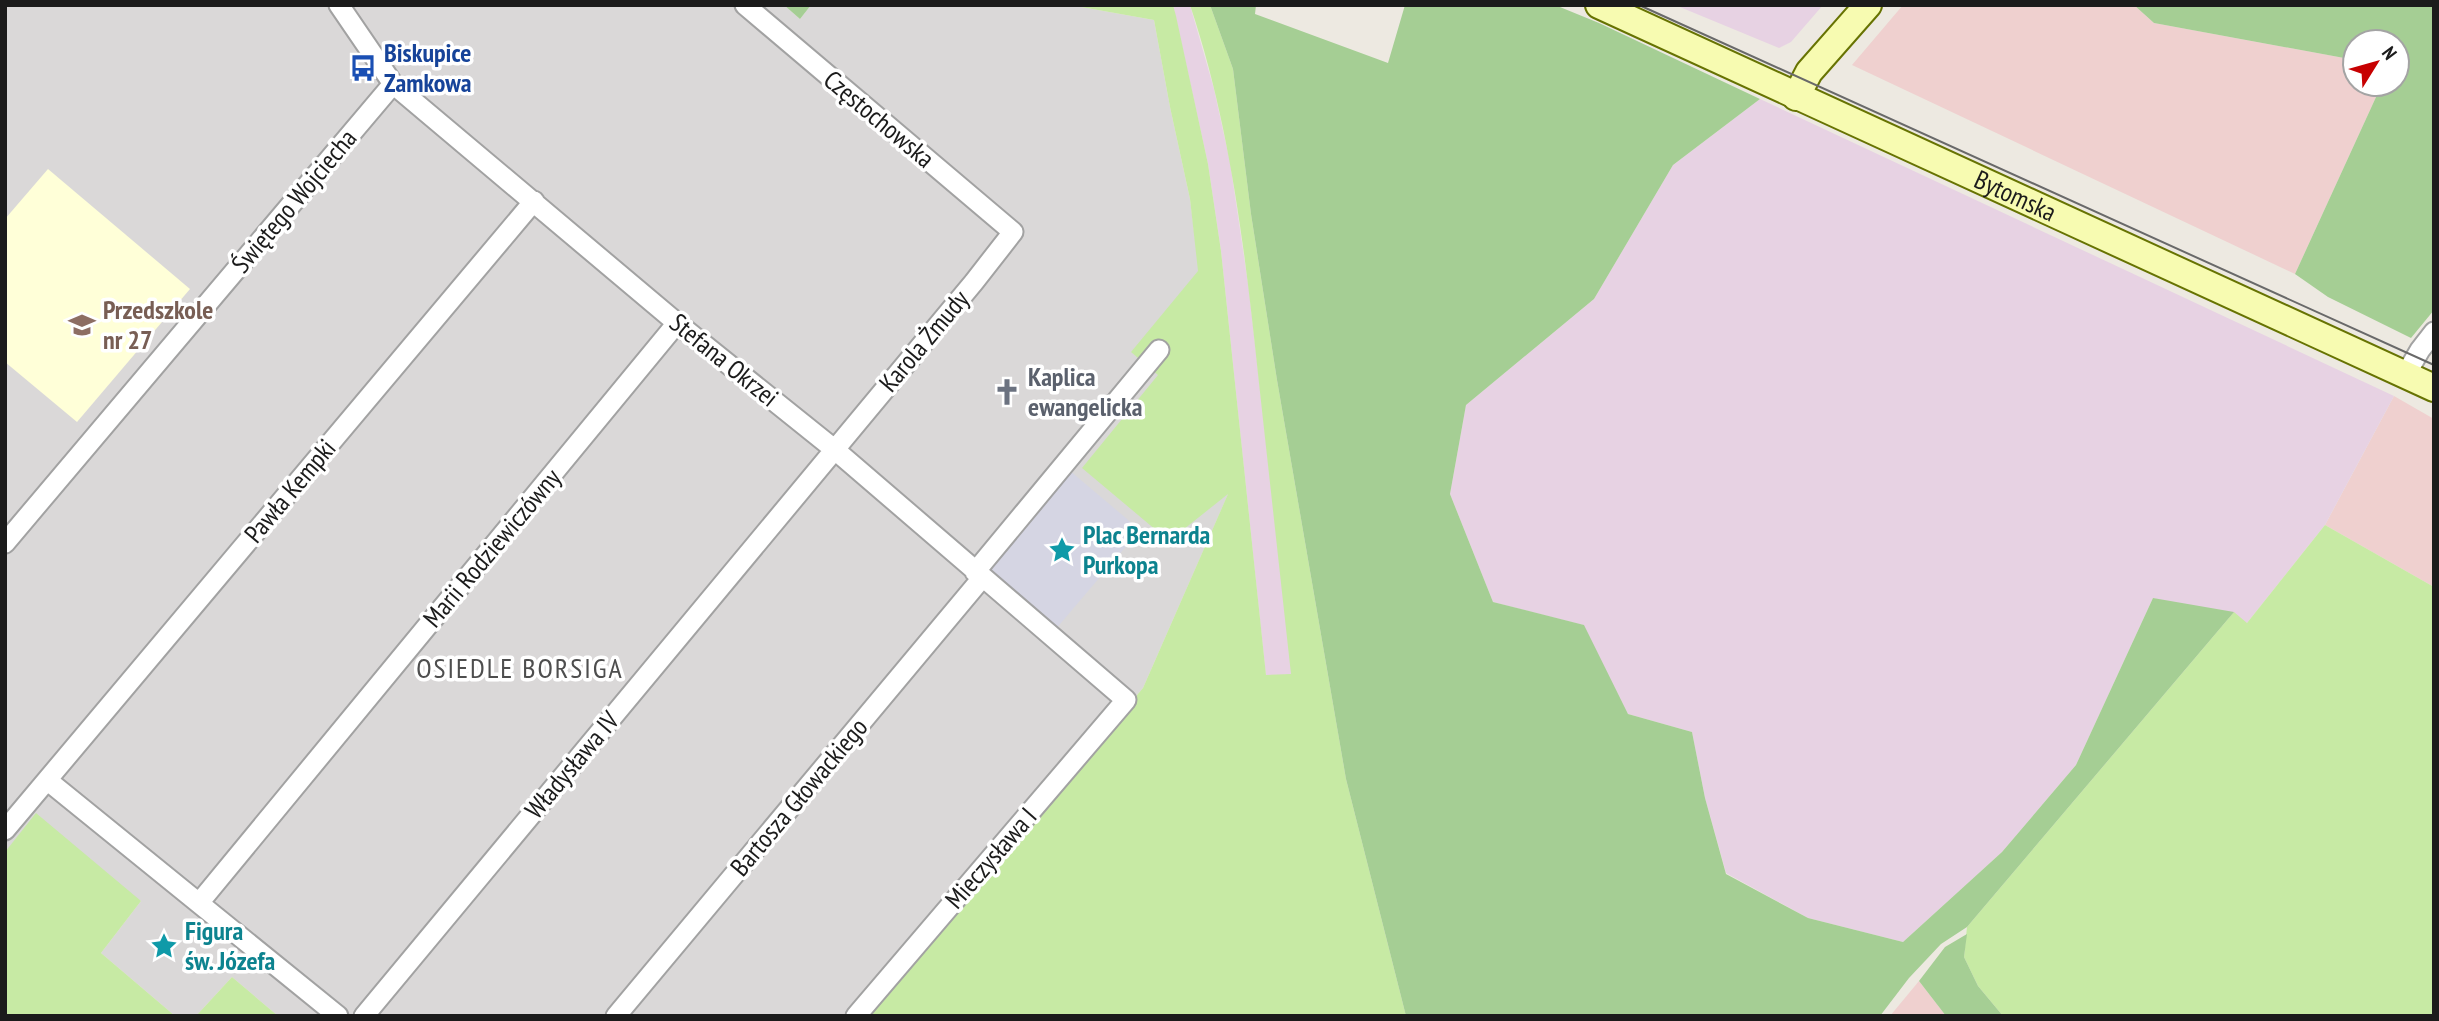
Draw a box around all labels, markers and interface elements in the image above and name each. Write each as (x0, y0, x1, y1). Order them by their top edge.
north arrow (2341, 28, 2411, 98)
place label: Biskupice Zamkowa (384, 36, 471, 99)
text: N (2377, 41, 2402, 64)
bus stop icon: Biskupice Zamkowa (348, 53, 378, 83)
street label: Częstochowska (817, 63, 941, 174)
street label: Świętego Wojciecha (224, 122, 363, 279)
street label: Bytomska (1969, 162, 2062, 229)
street label: Karola Żmudy (872, 283, 976, 398)
place label: Przedszkole nr 27 (103, 293, 213, 356)
street label: Stefana Okrzei (663, 306, 785, 413)
school or university icon: Przedszkole nr 27 (67, 310, 97, 340)
place label: Kaplica ewangelicka (1028, 360, 1142, 423)
church icon: Kaplica ewangelicka (992, 377, 1022, 407)
street label: Pawła Kempki (237, 432, 343, 549)
street label: Marii Rodziewiczówny (416, 461, 568, 634)
place label: Plac Bernarda Purkopa (1083, 518, 1210, 581)
place icon: Plac Bernarda Purkopa (1047, 535, 1077, 565)
district label: OSIEDLE BORSIGA (416, 649, 624, 686)
street label: Władysława IV (517, 704, 627, 825)
street label: Bartosza Głowackiego (723, 711, 874, 882)
street label: Mieczysława I (938, 800, 1044, 915)
place label: Figura św. Józefa (185, 914, 275, 977)
place icon: Figura św. Józefa (149, 931, 179, 961)

